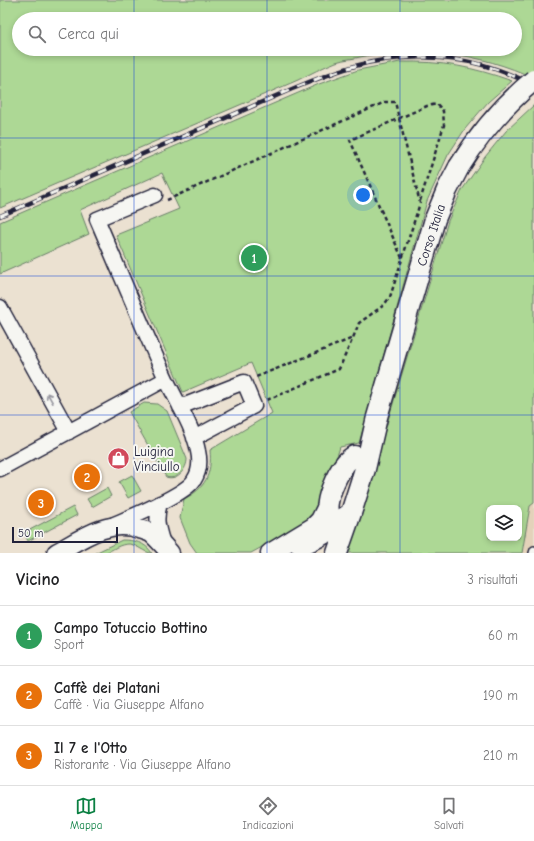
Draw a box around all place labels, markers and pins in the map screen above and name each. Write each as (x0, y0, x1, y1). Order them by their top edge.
pin: 1 (241, 243, 267, 273)
place label: Luigina Vinciullo (134, 444, 180, 474)
shop icon: Luigina Vinciullo (106, 445, 132, 471)
pin: 2 (74, 462, 100, 492)
pin: 3 (28, 488, 54, 518)

